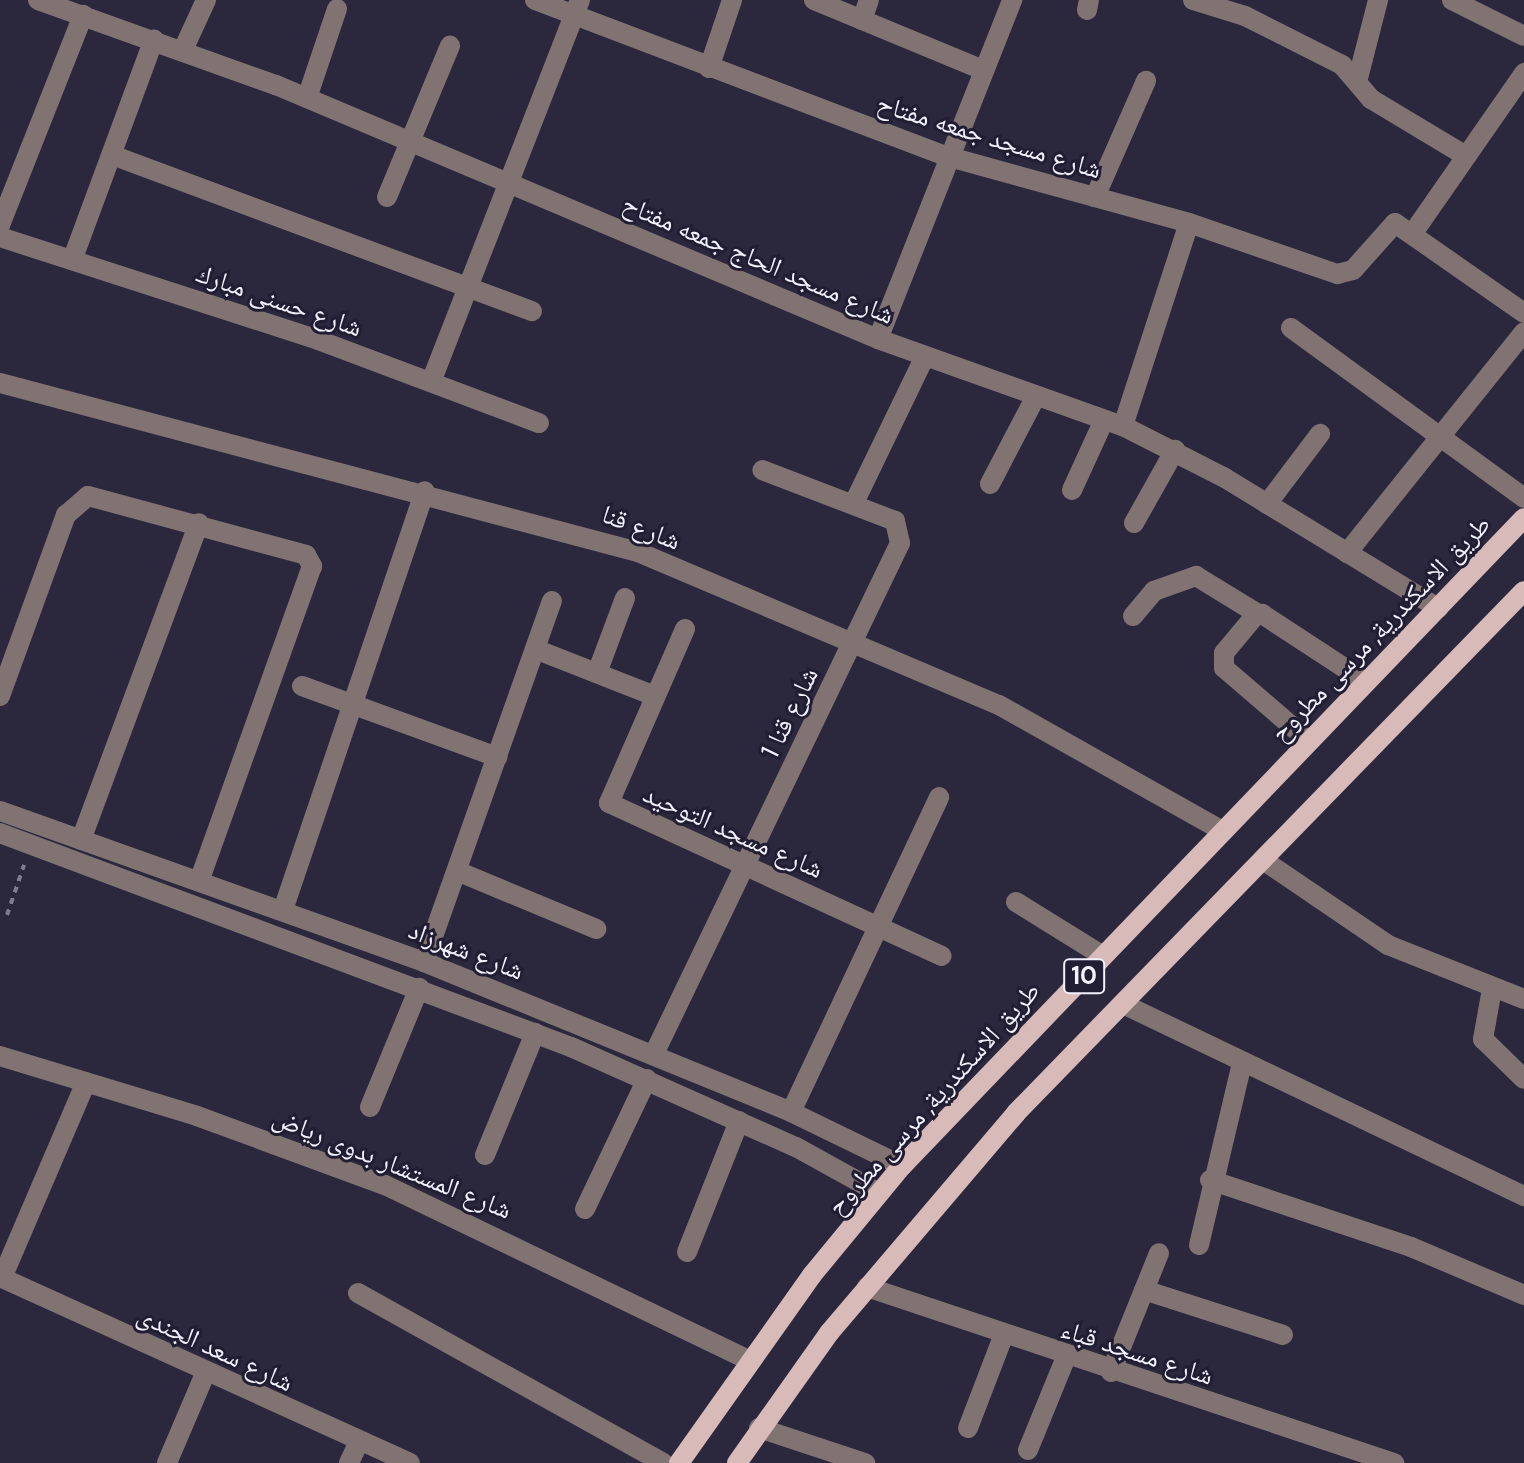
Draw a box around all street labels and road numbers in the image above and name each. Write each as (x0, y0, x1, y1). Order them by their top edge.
street label: شارع مسجد جمعه مفتاح (873, 88, 1105, 186)
street label: شارع مسجد الحاج جمعه مفتاح (617, 189, 899, 331)
street label: شارع حسنى مبارك (192, 258, 366, 344)
street label: شارع قنا (597, 499, 685, 557)
street label: طريق الاسكندرية, مرسى مطروح (1265, 509, 1497, 749)
street label: شارع قنا 1 (755, 663, 825, 763)
street label: شارع مسجد التوحيد (638, 778, 828, 886)
street label: شارع شهرزاد (404, 915, 528, 987)
road number: 10 (1062, 956, 1106, 996)
street label: طريق الاسكندرية, مرسى مطروح (821, 976, 1047, 1222)
street label: شارع المستشار بدوى رياض (268, 1102, 516, 1226)
street label: شارع سعد الجندى (132, 1299, 298, 1399)
street label: شارع مسجد قباء (1057, 1314, 1217, 1392)

